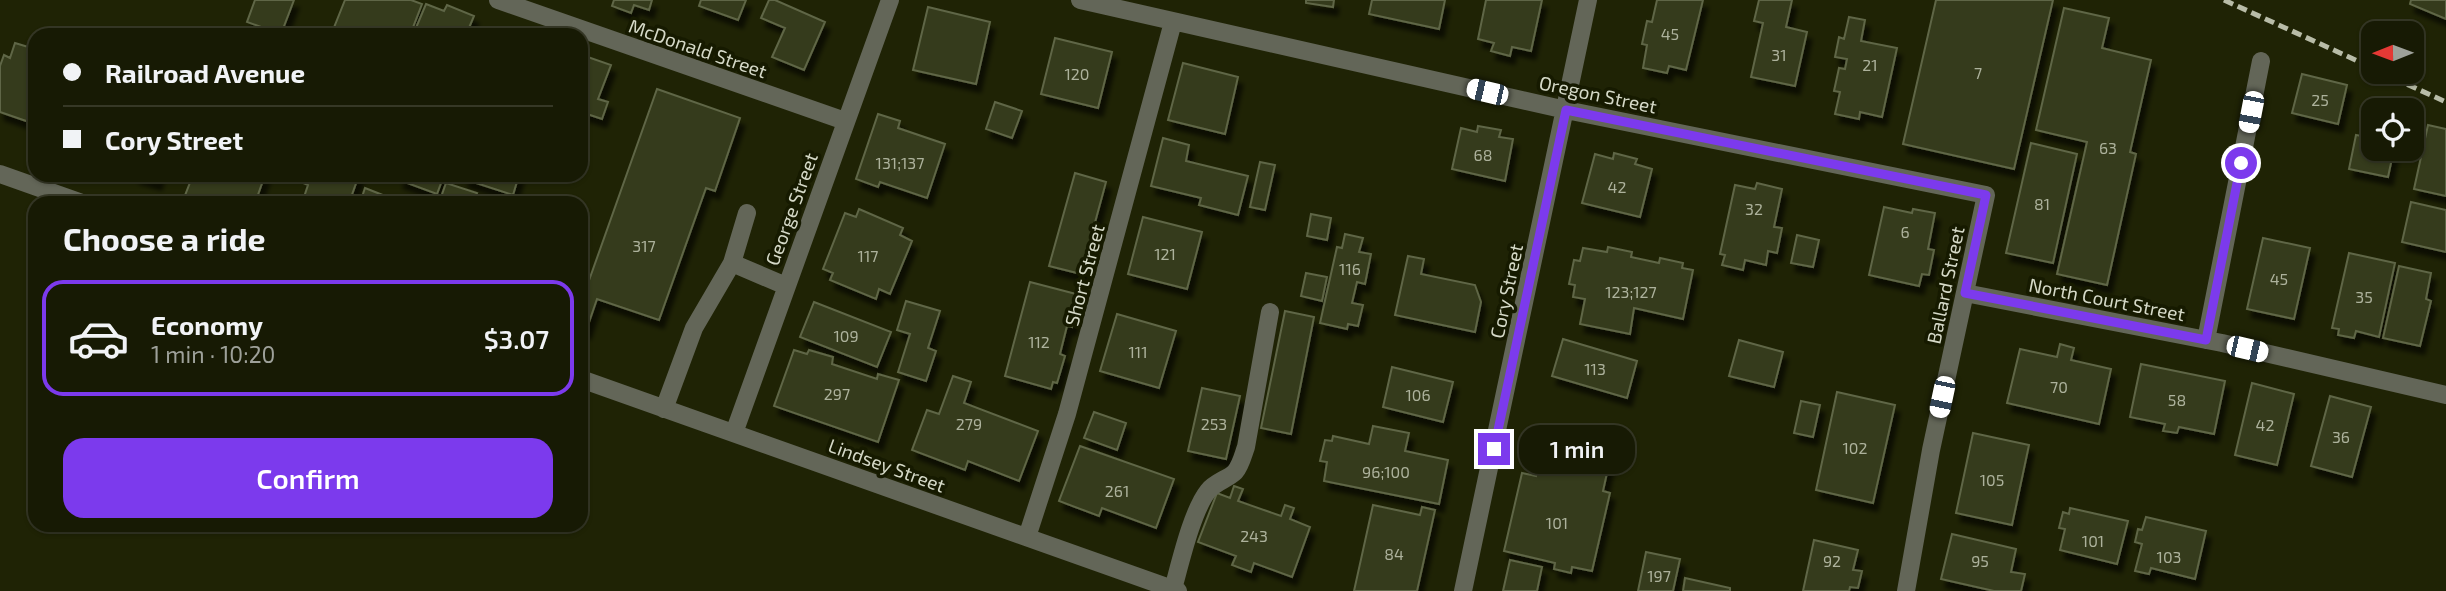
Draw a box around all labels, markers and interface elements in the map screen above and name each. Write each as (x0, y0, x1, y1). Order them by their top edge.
street label: McDonald Street (626, 14, 770, 82)
north arrow (2361, 21, 2424, 84)
map controls (2361, 21, 2424, 161)
house number: 45 (1661, 24, 1679, 43)
house number: 31 (1771, 45, 1787, 64)
house number: 21 (1862, 55, 1878, 74)
text: Railroad Avenue (105, 57, 305, 88)
house number: 7 (1974, 63, 1982, 82)
house number: 120 (1064, 64, 1090, 83)
street label: Oregon Street (1537, 70, 1659, 118)
car (1465, 77, 1510, 107)
car (2237, 89, 2266, 135)
house number: 25 (2311, 90, 2329, 109)
button: locate (2361, 98, 2424, 161)
text: Cory Street (105, 124, 243, 155)
house number: 63 (2099, 138, 2117, 157)
house number: 68 (1474, 145, 1492, 164)
route start (2225, 147, 2257, 179)
street label: George Street (760, 150, 822, 268)
house number: 131;137 (876, 153, 924, 172)
house number: 42 (1608, 177, 1626, 196)
house number: 81 (2034, 194, 2050, 213)
house number: 32 (1745, 199, 1763, 218)
text: Choose a ride (63, 219, 266, 257)
street label: Short Street (1059, 222, 1109, 328)
house number: 6 (1900, 222, 1910, 241)
street label: Ballard Street (1921, 224, 1969, 346)
house number: 317 (632, 236, 656, 255)
street label: Cory Street (1485, 242, 1527, 340)
house number: 121 (1154, 244, 1176, 263)
house number: 117 (858, 246, 878, 265)
house number: 116 (1339, 259, 1361, 278)
house number: 45 (2270, 269, 2288, 288)
street label: North Court Street (2027, 273, 2187, 325)
house number: 123;127 (1605, 282, 1657, 301)
house number: 35 (2355, 287, 2373, 306)
icon: car (67, 307, 130, 370)
text: Economy (151, 309, 263, 340)
text: $3.07 (484, 323, 549, 354)
house number: 109 (833, 326, 859, 345)
house number: 112 (1028, 332, 1050, 351)
car (2225, 334, 2270, 364)
text: 1 min · 10:20 (151, 340, 275, 368)
house number: 111 (1128, 342, 1148, 361)
house number: 113 (1584, 359, 1606, 378)
car (1928, 374, 1957, 420)
house number: 70 (2050, 377, 2068, 396)
house number: 297 (824, 384, 850, 403)
house number: 106 (1405, 385, 1431, 404)
house number: 58 (2168, 390, 2186, 409)
house number: 279 (956, 414, 982, 433)
house number: 253 (1201, 414, 1227, 433)
house number: 42 (2256, 415, 2274, 434)
callout: 1 min (1518, 424, 1634, 474)
house number: 36 (2332, 427, 2350, 446)
street label: Lindsey Street (825, 433, 949, 497)
route end (1478, 433, 1510, 465)
text: 1 min (1550, 435, 1604, 463)
button: Confirm (63, 438, 553, 518)
house number: 102 (1842, 438, 1868, 457)
house number: 96;100 (1362, 462, 1410, 481)
house number: 105 (1980, 470, 2004, 489)
house number: 261 (1105, 481, 1129, 500)
house number: 101 (1546, 513, 1568, 532)
house number: 243 (1240, 526, 1268, 545)
house number: 101 (2082, 531, 2104, 550)
house number: 84 (1384, 544, 1404, 563)
house number: 103 (2157, 547, 2181, 566)
house number: 92 (1823, 551, 1841, 570)
house number: 95 (1971, 551, 1989, 570)
house number: 197 (1647, 566, 1671, 585)

